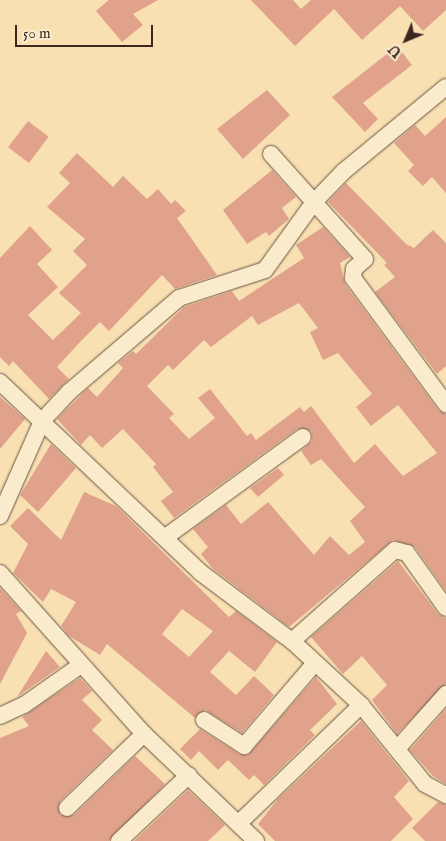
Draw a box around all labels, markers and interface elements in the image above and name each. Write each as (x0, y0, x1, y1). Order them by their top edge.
scale bar (18, 15, 155, 47)
north arrow (381, 15, 431, 65)
text: 50 m (23, 24, 51, 43)
text: U (385, 40, 406, 61)

